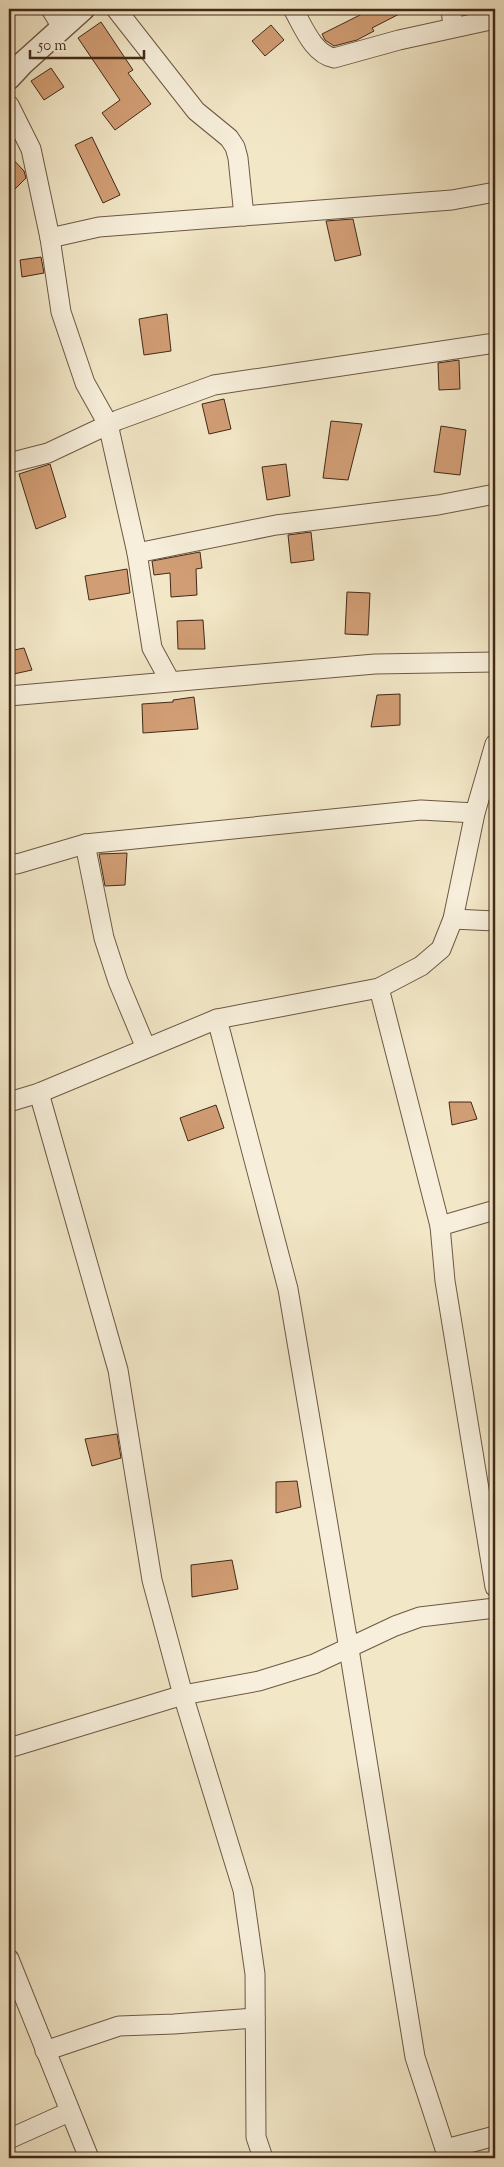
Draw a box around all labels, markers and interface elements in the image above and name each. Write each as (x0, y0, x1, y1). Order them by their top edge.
scale bar (30, 28, 144, 60)
text: 50 m (37, 36, 67, 57)

